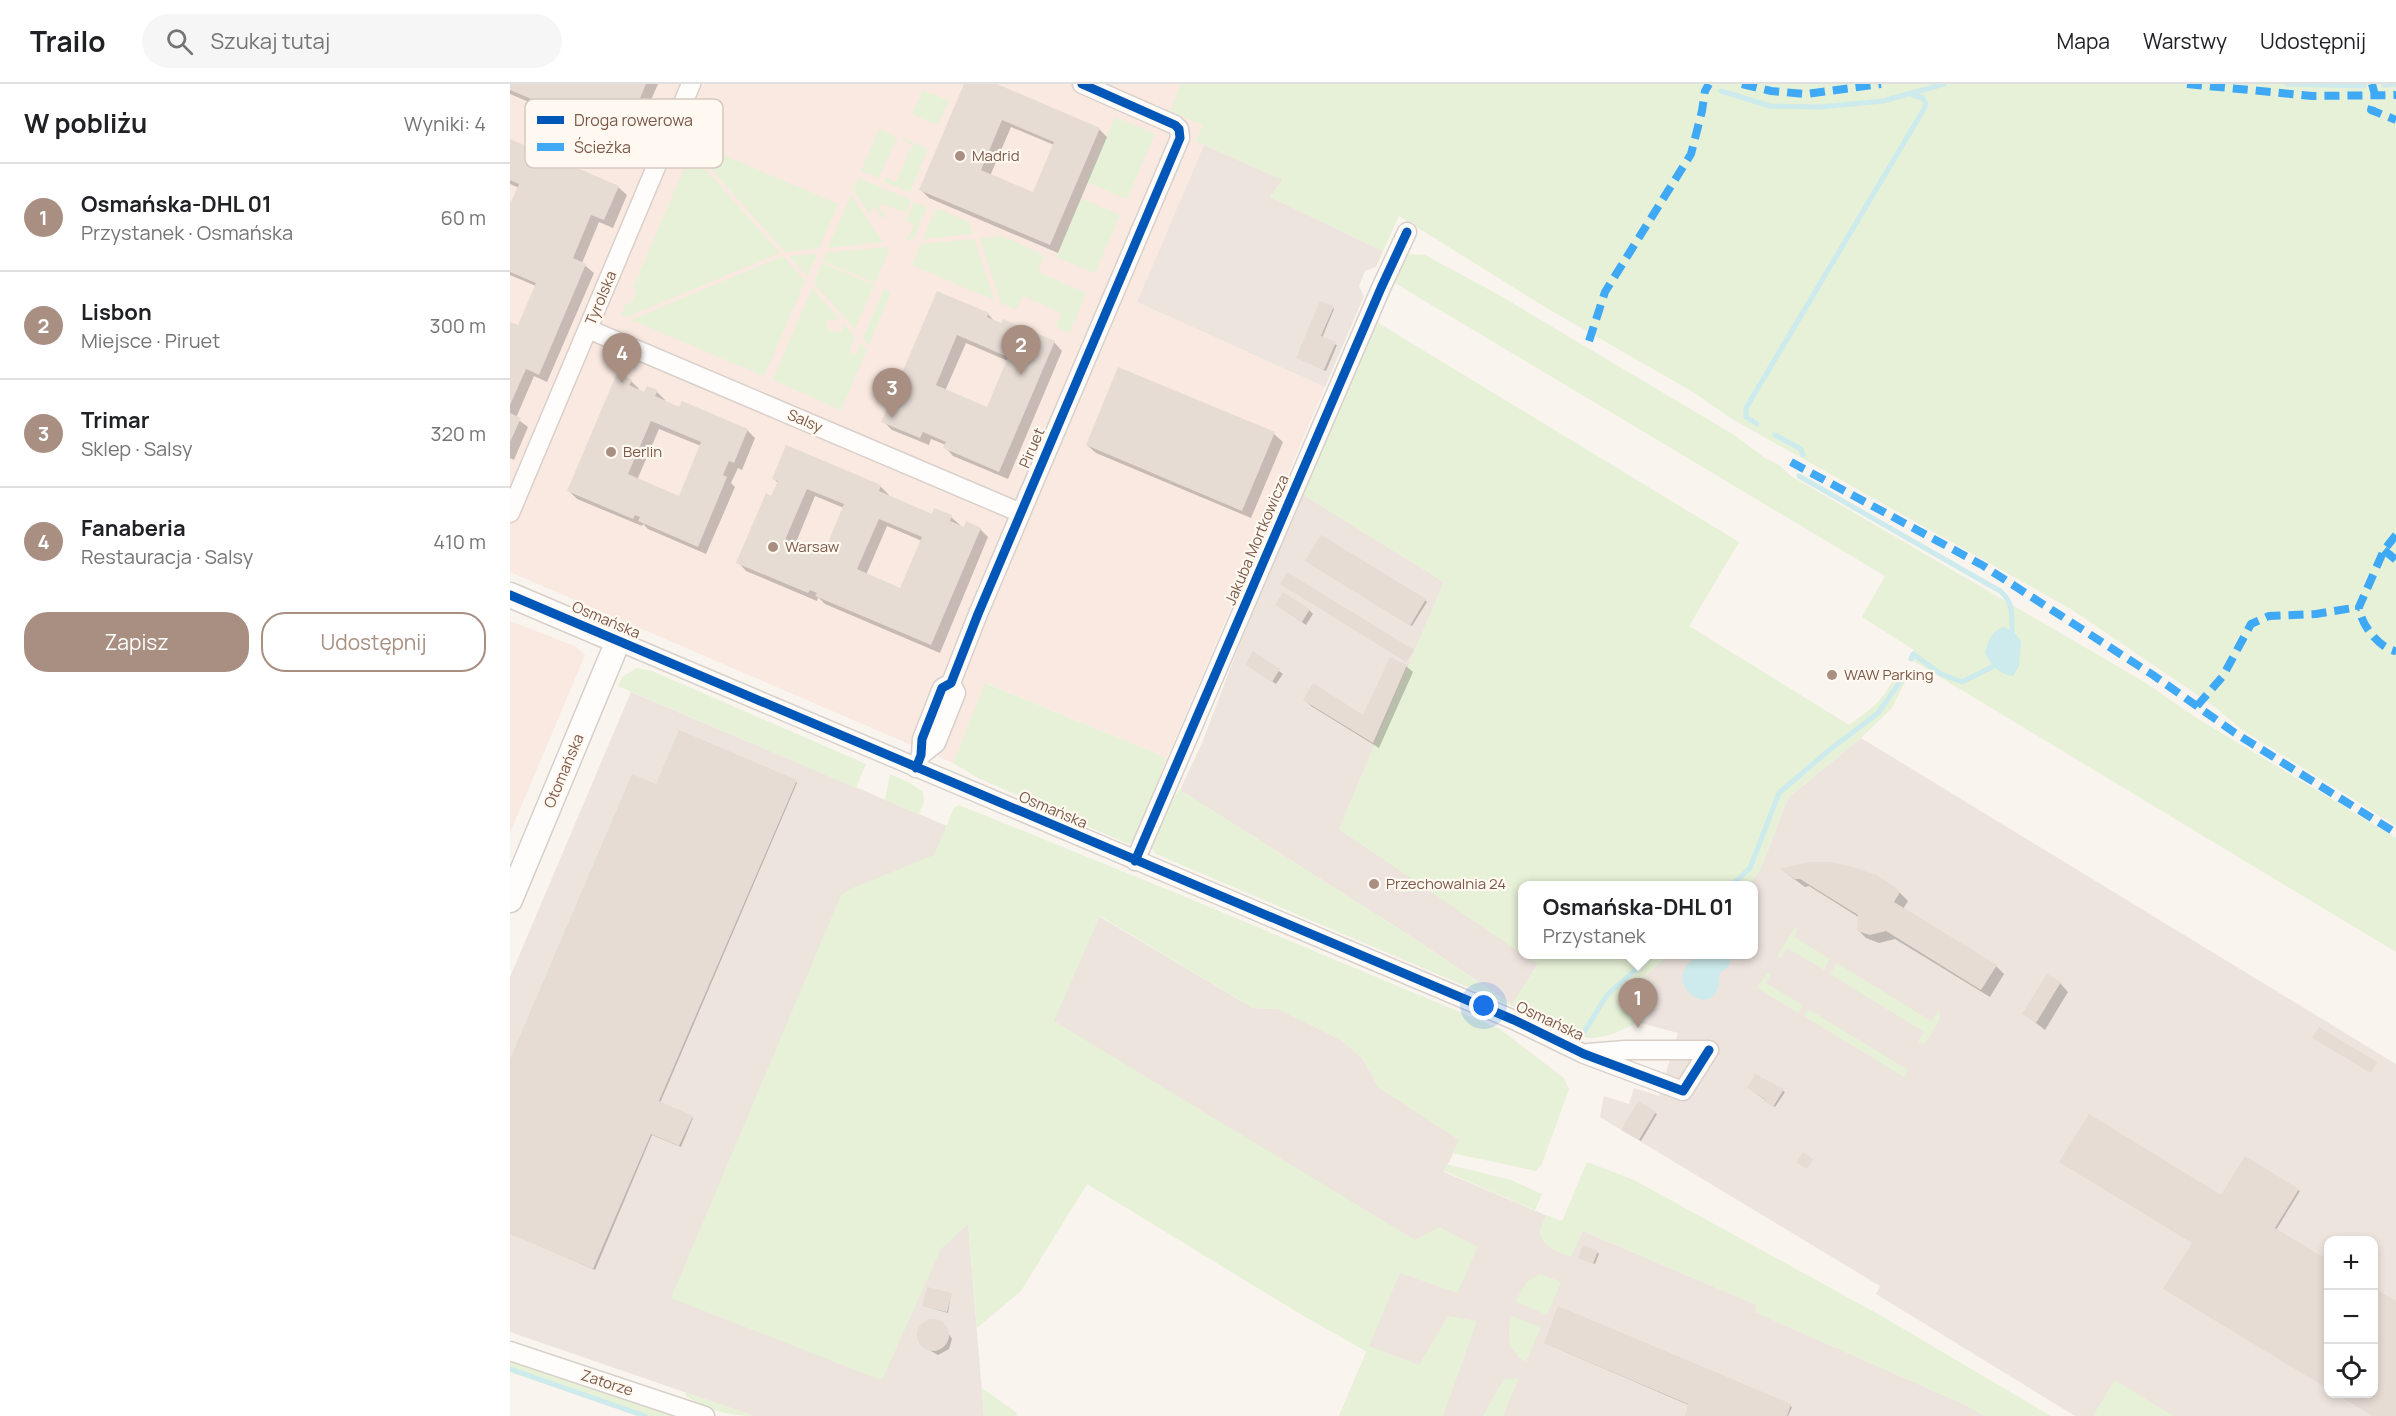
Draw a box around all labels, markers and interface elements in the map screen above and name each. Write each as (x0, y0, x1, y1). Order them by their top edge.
search box (142, 14, 562, 68)
text: Trailo (30, 22, 106, 60)
icon: search (163, 25, 196, 58)
text: Szukaj tutaj (211, 26, 330, 56)
text: Mapa (2057, 27, 2110, 55)
text: Warstwy (2143, 27, 2227, 55)
text: Udostępnij (2260, 27, 2366, 55)
legend (525, 99, 723, 168)
text: W pobliżu (24, 105, 147, 141)
text: Droga rowerowa (574, 109, 693, 131)
text: Wyniki: 4 (404, 110, 486, 137)
text: Ścieżka (574, 136, 631, 158)
place label: Madrid (972, 145, 1020, 166)
marker: Madrid (953, 149, 967, 163)
text: Osmańska-DHL 01 (81, 189, 272, 219)
text: 1 (39, 204, 48, 231)
text: 60 m (440, 204, 486, 231)
text: Przystanek · Osmańska (81, 219, 293, 246)
street label: Tyrolska (580, 267, 621, 328)
text: Lisbon (81, 297, 152, 327)
text: 2 (38, 312, 49, 339)
text: 300 m (430, 312, 486, 339)
pin: 2 (1002, 326, 1040, 375)
text: Miejsce · Piruet (81, 327, 220, 354)
pin: 4 (602, 334, 642, 383)
pin: 3 (872, 368, 911, 418)
street label: Salsy (784, 404, 826, 437)
text: Trimar (81, 405, 149, 435)
text: 3 (38, 420, 49, 447)
text: 320 m (430, 420, 486, 447)
street label: Piruet (1014, 425, 1049, 471)
text: Sklep · Salsy (81, 435, 192, 462)
place label: Berlin (623, 441, 662, 462)
marker: Berlin (604, 445, 618, 459)
street label: Jakuba Mortkowicza (1220, 471, 1294, 608)
text: Fanaberia (81, 513, 186, 543)
text: 4 (37, 528, 50, 555)
text: 410 m (433, 528, 486, 555)
place label: Warsaw (785, 536, 840, 557)
marker: Warsaw (766, 540, 780, 554)
text: Restauracja · Salsy (81, 543, 253, 570)
street label: Osmańska (569, 596, 644, 643)
button: Zapisz (24, 612, 249, 672)
button: Udostępnij (261, 612, 486, 672)
place label: WAW Parking (1844, 664, 1934, 685)
marker: WAW Parking (1825, 668, 1839, 682)
street label: Otomańska (538, 730, 589, 811)
street label: Osmańska (1016, 786, 1091, 833)
place label: Przechowalnia 24 (1386, 873, 1506, 894)
marker: Przechowalnia 24 (1367, 877, 1381, 891)
popup (1518, 881, 1758, 959)
text: Osmańska-DHL 01 (1543, 892, 1733, 922)
text: Przystanek (1543, 922, 1646, 949)
pin: 1 (1618, 978, 1658, 1028)
your location (1469, 991, 1498, 1020)
street label: Osmańska (1513, 996, 1587, 1045)
map controls (2324, 1236, 2378, 1398)
button: + (2324, 1236, 2378, 1290)
button: − (2324, 1290, 2378, 1344)
button: locate (2324, 1344, 2378, 1398)
street label: Zatorze (578, 1364, 636, 1401)

